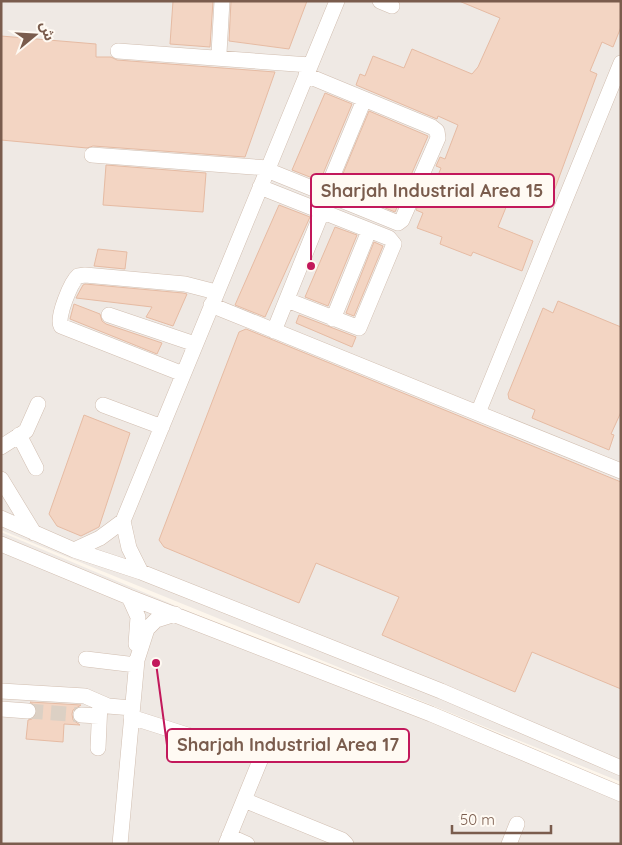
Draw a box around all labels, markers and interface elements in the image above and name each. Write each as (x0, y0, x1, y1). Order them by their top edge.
north arrow (10, 10, 60, 60)
text: ش (36, 19, 59, 43)
callout: Sharjah Industrial Area 15 (311, 174, 554, 207)
text: Sharjah Industrial Area 15 (321, 179, 543, 202)
callout: Sharjah Industrial Area 17 (167, 729, 409, 762)
text: Sharjah Industrial Area 17 (177, 733, 399, 756)
scale bar (452, 802, 551, 834)
text: 50 m (460, 810, 495, 829)

